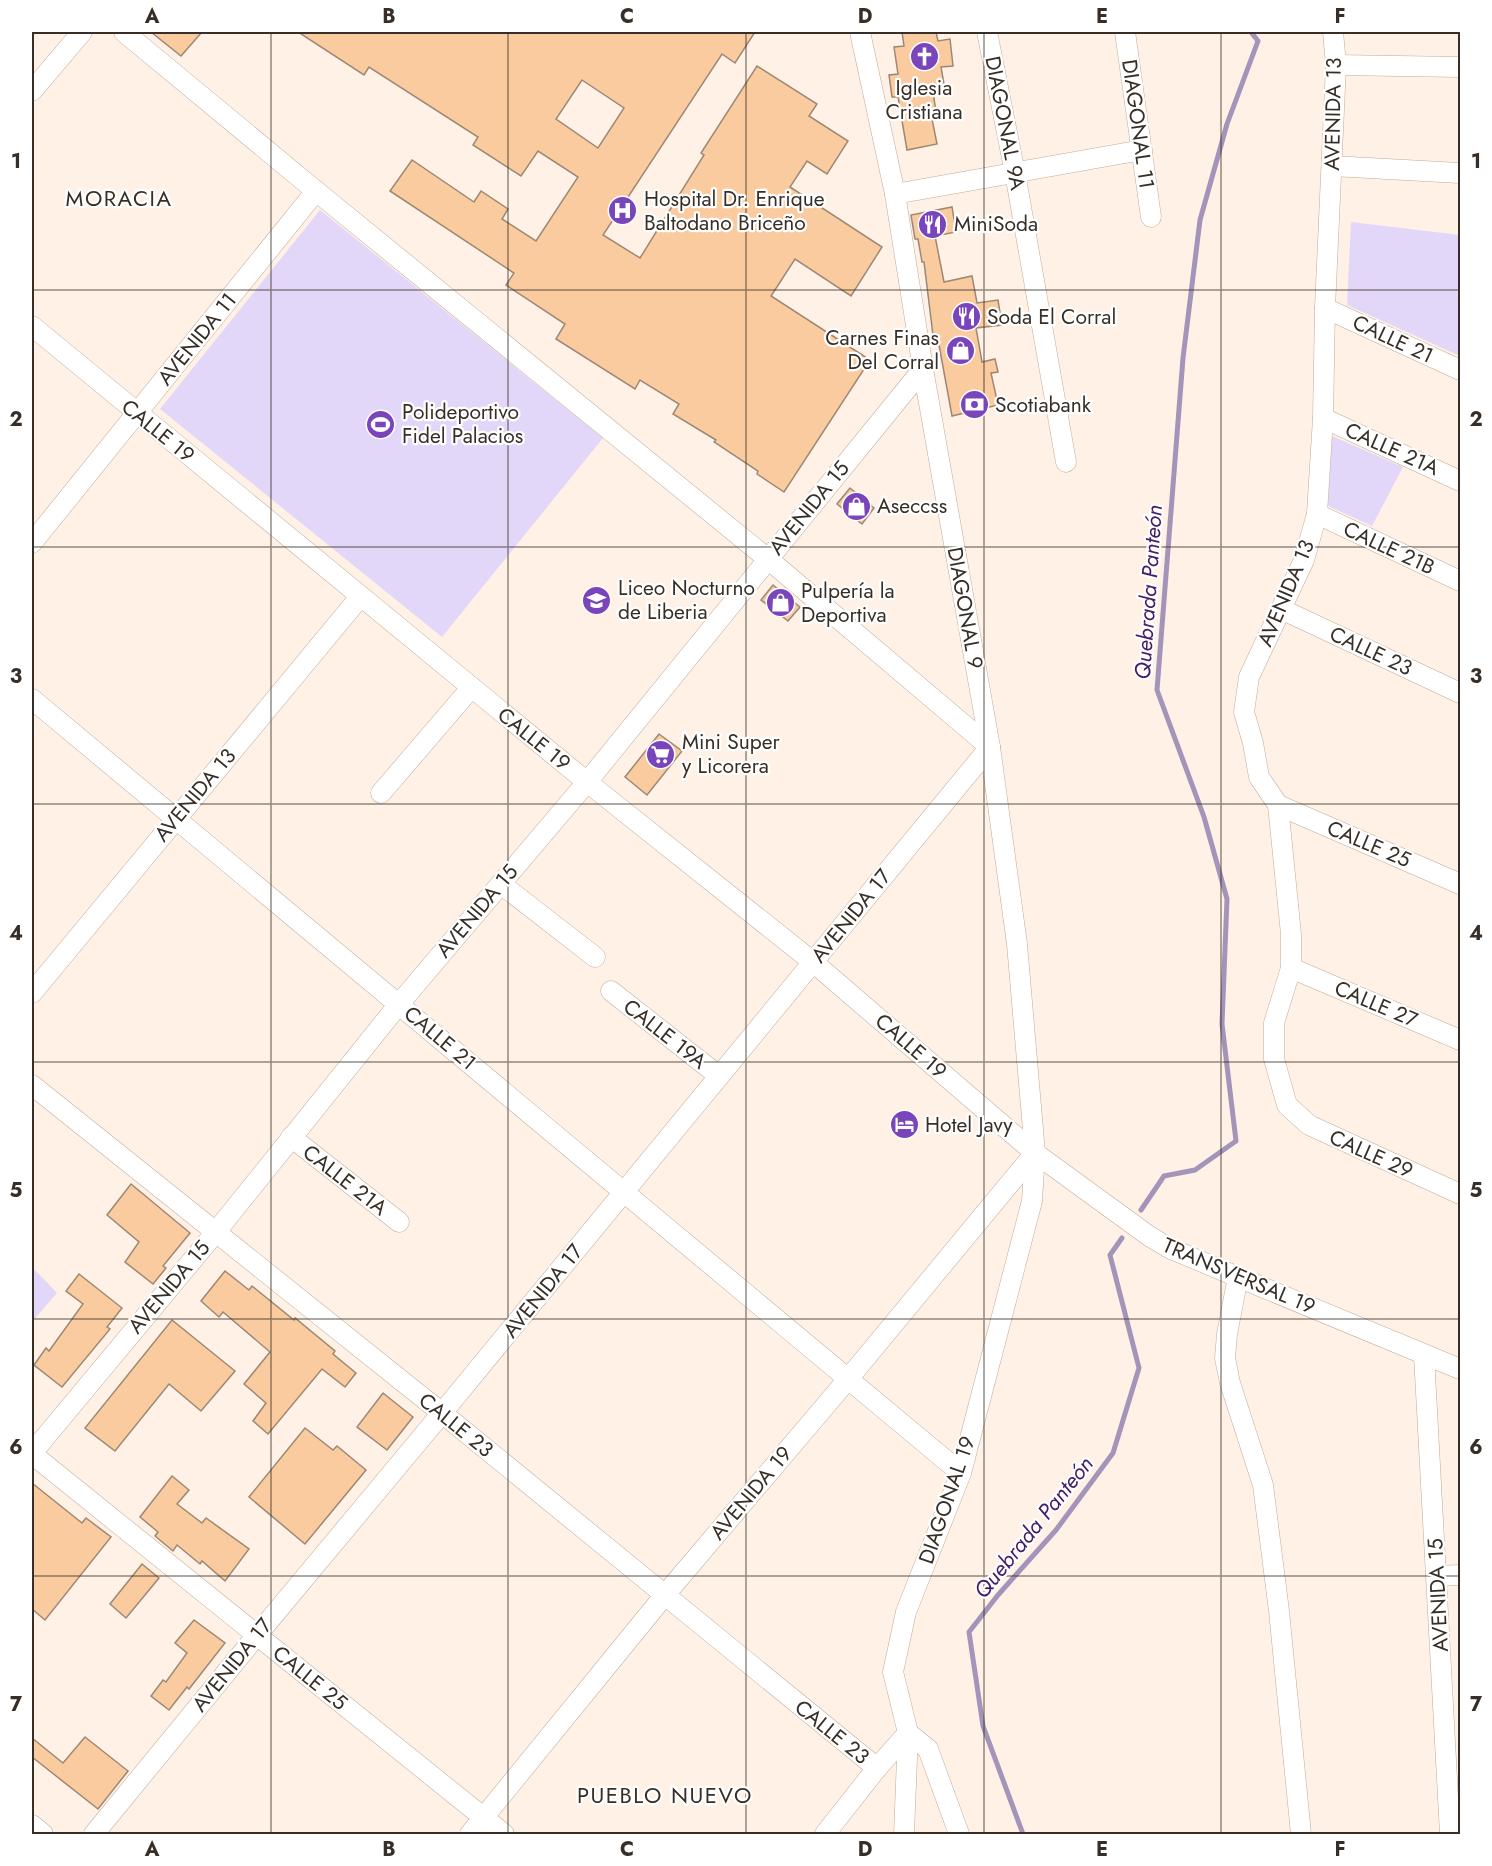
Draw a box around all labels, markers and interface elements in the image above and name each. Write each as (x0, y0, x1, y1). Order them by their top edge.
text: A (144, 2, 160, 31)
text: B (382, 2, 396, 31)
text: C (620, 2, 634, 31)
text: D (858, 2, 872, 31)
text: E (1096, 2, 1108, 31)
text: F (1334, 2, 1346, 31)
church icon: Iglesia Cristiana (908, 41, 940, 73)
street label: DIAGONAL 9A (977, 53, 1033, 193)
street label: DIAGONAL 11 (1114, 57, 1162, 191)
street label: AVENIDA 13 (1317, 57, 1349, 171)
place label: Iglesia Cristiana (885, 73, 963, 127)
text: 1 (11, 147, 21, 176)
text: 1 (1471, 147, 1481, 176)
district label: MORACIA (66, 182, 172, 214)
place label: Hospital Dr. Enrique Baltodano Briceño (644, 184, 825, 238)
hospital icon: Hospital Dr. Enrique Baltodano Briceño (607, 195, 639, 227)
restaurant icon: MiniSoda (917, 208, 949, 240)
place label: MiniSoda (954, 209, 1038, 239)
street label: AVENIDA 11 (150, 286, 244, 392)
restaurant icon: Soda El Corral (950, 301, 982, 333)
place label: Soda El Corral (987, 302, 1116, 332)
street label: CALLE 21 (1348, 307, 1438, 371)
place label: Carnes Finas Del Corral (825, 323, 939, 377)
shop icon: Carnes Finas Del Corral (944, 334, 976, 366)
bank icon: Scotiabank (958, 389, 990, 421)
place label: Scotiabank (995, 390, 1092, 420)
street label: CALLE 19 (115, 392, 201, 470)
place label: Polideportivo Fidel Palacios (402, 397, 523, 451)
text: 2 (9, 405, 23, 434)
text: 2 (1469, 405, 1483, 434)
sports icon: Polideportivo Fidel Palacios (365, 408, 397, 440)
street label: CALLE 21A (1340, 415, 1444, 483)
street label: AVENIDA 15 (762, 454, 856, 562)
shop icon: Aseccss (840, 490, 872, 522)
place label: Aseccss (877, 491, 947, 521)
water label: Quebrada Panteón (1126, 504, 1170, 680)
street label: CALLE 21B (1338, 514, 1440, 582)
street label: AVENIDA 13 (1250, 535, 1322, 651)
street label: DIAGONAL 9 (940, 545, 990, 671)
place label: Liceo Nocturno de Liberia (618, 573, 755, 627)
place label: Pulpería la Deportiva (801, 576, 895, 630)
school or university icon: Liceo Nocturno de Liberia (581, 584, 613, 616)
shop icon: Pulpería la Deportiva (764, 587, 796, 619)
street label: CALLE 23 (1325, 619, 1417, 683)
text: 3 (10, 662, 22, 691)
text: 3 (1470, 662, 1482, 691)
street label: CALLE 19 (491, 700, 577, 778)
place label: Mini Super y Licorera (682, 727, 781, 781)
supermarket icon: Mini Super y Licorera (645, 738, 677, 770)
street label: AVENIDA 13 (147, 742, 243, 848)
street label: CALLE 25 (1322, 813, 1416, 875)
street label: AVENIDA 15 (429, 858, 525, 964)
street label: AVENIDA 17 (804, 863, 898, 969)
text: 4 (9, 919, 23, 948)
text: 4 (1469, 919, 1483, 948)
street label: CALLE 27 (1330, 973, 1422, 1035)
street label: CALLE 19A (617, 992, 713, 1076)
street label: CALLE 21 (397, 999, 483, 1077)
street label: CALLE 19 (869, 1006, 953, 1086)
hotel icon: Hotel Javy (888, 1109, 920, 1141)
place label: Hotel Javy (925, 1110, 1013, 1140)
street label: CALLE 29 (1324, 1122, 1418, 1186)
street label: CALLE 21A (296, 1137, 394, 1223)
text: 5 (10, 1176, 23, 1205)
text: 5 (1470, 1176, 1483, 1205)
street label: TRANSVERSAL 19 (1158, 1230, 1320, 1322)
street label: AVENIDA 15 (121, 1234, 217, 1340)
street label: AVENIDA 17 (496, 1238, 590, 1344)
street label: CALLE 23 (412, 1386, 500, 1464)
street label: DIAGONAL 19 (911, 1432, 983, 1568)
text: 6 (9, 1433, 23, 1462)
text: 6 (1469, 1433, 1483, 1462)
street label: AVENIDA 19 (703, 1440, 799, 1546)
water label: Quebrada Panteón (965, 1449, 1101, 1605)
street label: AVENIDA 15 (1420, 1537, 1456, 1653)
street label: AVENIDA 17 (185, 1612, 279, 1718)
street label: CALLE 25 (266, 1639, 354, 1717)
text: 7 (10, 1690, 23, 1719)
text: 7 (1470, 1690, 1483, 1719)
street label: CALLE 23 (788, 1693, 876, 1771)
district label: PUEBLO NUEVO (577, 1779, 753, 1811)
text: A (144, 1835, 160, 1864)
text: B (382, 1835, 396, 1864)
text: C (620, 1835, 634, 1864)
text: D (858, 1835, 872, 1864)
text: E (1096, 1835, 1108, 1864)
text: F (1334, 1835, 1346, 1864)

